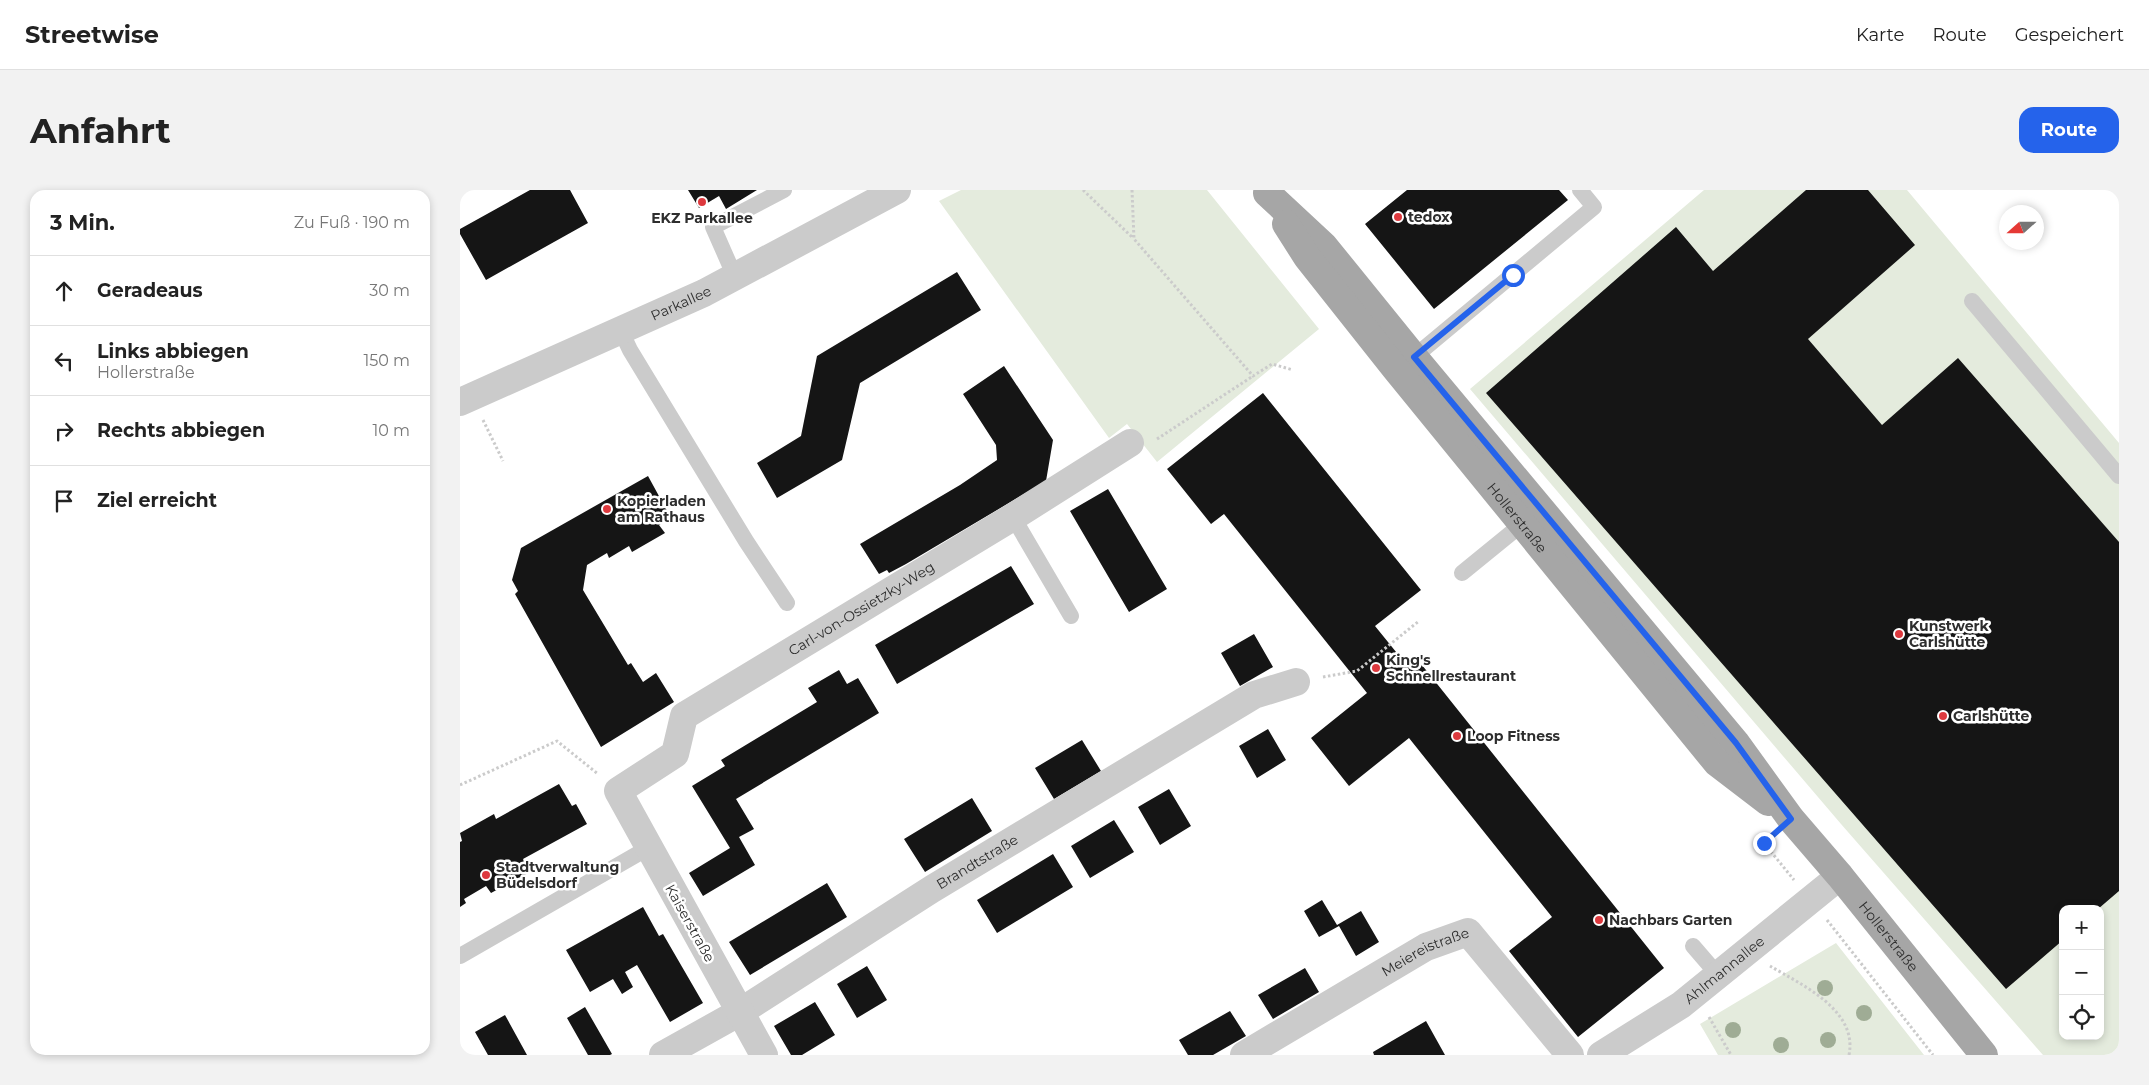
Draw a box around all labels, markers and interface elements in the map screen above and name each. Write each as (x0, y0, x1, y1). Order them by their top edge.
text: Streetwise (25, 20, 159, 49)
text: Karte (1856, 24, 1904, 46)
text: Route (1932, 24, 1987, 46)
text: Gespeichert (2015, 24, 2124, 46)
button: Route (2019, 107, 2119, 153)
text: Anfahrt (30, 109, 171, 152)
marker: EKZ Parkallee (696, 196, 708, 208)
north arrow (1999, 205, 2044, 250)
place label: tedox (1408, 208, 1450, 226)
place label: EKZ Parkallee (651, 209, 753, 227)
text: 3 Min. (50, 210, 115, 235)
marker: tedox (1392, 211, 1404, 223)
text: Zu Fuß · 190 m (294, 213, 410, 232)
route start (1502, 264, 1525, 287)
icon: ahead (50, 277, 78, 305)
text: Geradeaus (97, 279, 203, 302)
text: 30 m (369, 281, 410, 300)
street label: Parkallee (648, 282, 714, 325)
text: Links abbiegen (97, 340, 249, 363)
icon: left (50, 347, 78, 375)
text: 150 m (363, 351, 410, 370)
text: Hollerstraße (97, 363, 195, 382)
icon: right (50, 417, 78, 445)
text: Rechts abbiegen (97, 419, 265, 442)
text: 10 m (372, 421, 410, 440)
street label: Hollerstraße (1483, 479, 1551, 557)
icon: arrive (50, 487, 78, 515)
text: Ziel erreicht (97, 489, 217, 512)
place label: Kopierladen am Rathaus (617, 492, 706, 526)
marker: Kopierladen am Rathaus (601, 503, 613, 515)
street label: Carl-von-Ossietzky-Weg (785, 558, 938, 660)
place label: Kunstwerk Carlshütte (1909, 617, 1990, 651)
marker: Kunstwerk Carlshütte (1893, 628, 1905, 640)
place label: King's Schnellrestaurant (1386, 651, 1516, 685)
marker: King's Schnellrestaurant (1370, 662, 1382, 674)
place label: Carlshütte (1953, 707, 2029, 725)
marker: Carlshütte (1937, 710, 1949, 722)
place label: Loop Fitness (1467, 727, 1561, 745)
marker: Loop Fitness (1451, 730, 1463, 742)
street label: Brandtstraße (933, 830, 1021, 893)
route end (1753, 832, 1776, 855)
place label: Stadtverwaltung Büdelsdorf (496, 858, 619, 892)
marker: Stadtverwaltung Büdelsdorf (480, 869, 492, 881)
street label: Kaiserstraße (661, 881, 719, 965)
street label: Hollerstraße (1855, 898, 1922, 975)
map controls (2059, 905, 2104, 1040)
button: + (2059, 905, 2104, 950)
place label: Nachbars Garten (1609, 911, 1733, 929)
marker: Nachbars Garten (1593, 914, 1605, 926)
street label: Meiereistraße (1378, 923, 1471, 980)
street label: Ahlmannallee (1680, 932, 1768, 1008)
button: − (2059, 950, 2104, 995)
button: locate (2059, 995, 2104, 1040)

